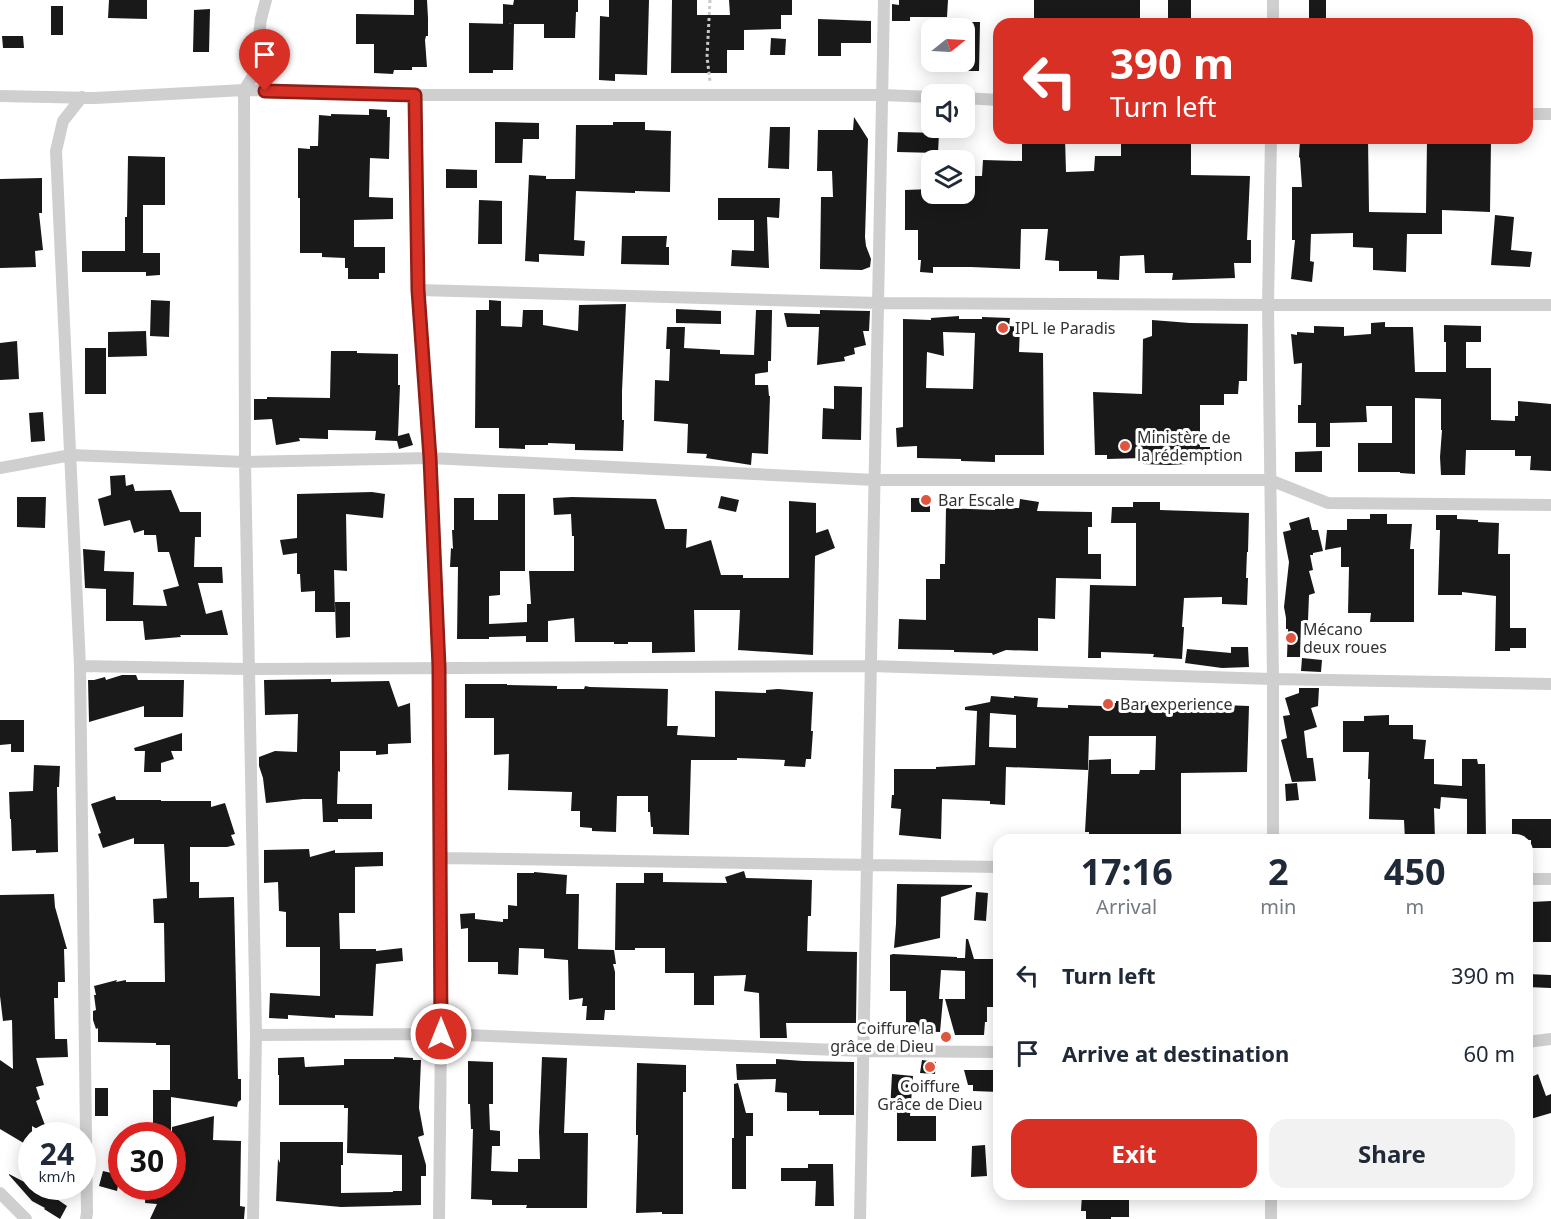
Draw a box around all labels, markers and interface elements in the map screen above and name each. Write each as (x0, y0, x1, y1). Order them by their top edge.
north arrow (921, 18, 975, 72)
map controls (921, 18, 975, 204)
pin (239, 29, 290, 91)
text: 390 m (1110, 34, 1234, 91)
icon: arrive (248, 38, 281, 71)
icon: left (1011, 42, 1089, 120)
button: sound (921, 84, 975, 138)
text: Turn left (1110, 88, 1216, 125)
button: layers (921, 150, 975, 204)
place label: IPL le Paradis (1015, 317, 1116, 339)
marker: IPL le Paradis (996, 321, 1010, 335)
place label: Ministère de la rédemption (1137, 426, 1243, 466)
marker: Ministère de la rédemption (1118, 439, 1132, 453)
place label: Bar Escale (938, 489, 1015, 511)
marker: Bar Escale (919, 493, 933, 507)
place label: Mécano deux roues (1303, 618, 1387, 658)
marker: Mécano deux roues (1284, 631, 1298, 645)
place label: Bar experience (1120, 693, 1233, 715)
marker: Bar experience (1101, 697, 1115, 711)
text: 17:16 (1080, 847, 1173, 896)
text: 2 (1268, 847, 1289, 896)
text: 450 (1384, 847, 1446, 896)
text: Arrival (1096, 893, 1157, 920)
text: min (1260, 893, 1296, 920)
text: m (1405, 893, 1424, 920)
icon: left (1011, 959, 1044, 992)
text: Turn left (1062, 960, 1156, 990)
text: 390 m (1451, 960, 1515, 990)
position arrow (409, 1002, 473, 1066)
place label: Coiffure la grâce de Dieu (830, 1017, 934, 1057)
marker: Coiffure la grâce de Dieu (939, 1030, 953, 1044)
icon: arrive (1011, 1037, 1044, 1070)
text: Arrive at destination (1062, 1038, 1289, 1068)
text: 60 m (1464, 1038, 1515, 1068)
marker: Coiffure Grâce de Dieu (923, 1060, 937, 1074)
place label: Coiffure Grâce de Dieu (877, 1075, 983, 1115)
button: Exit (1011, 1119, 1257, 1188)
button: Share (1269, 1119, 1515, 1188)
speed limit sign: 30 (108, 1122, 186, 1200)
text: 24 (40, 1133, 74, 1174)
text: km/h (39, 1166, 75, 1186)

